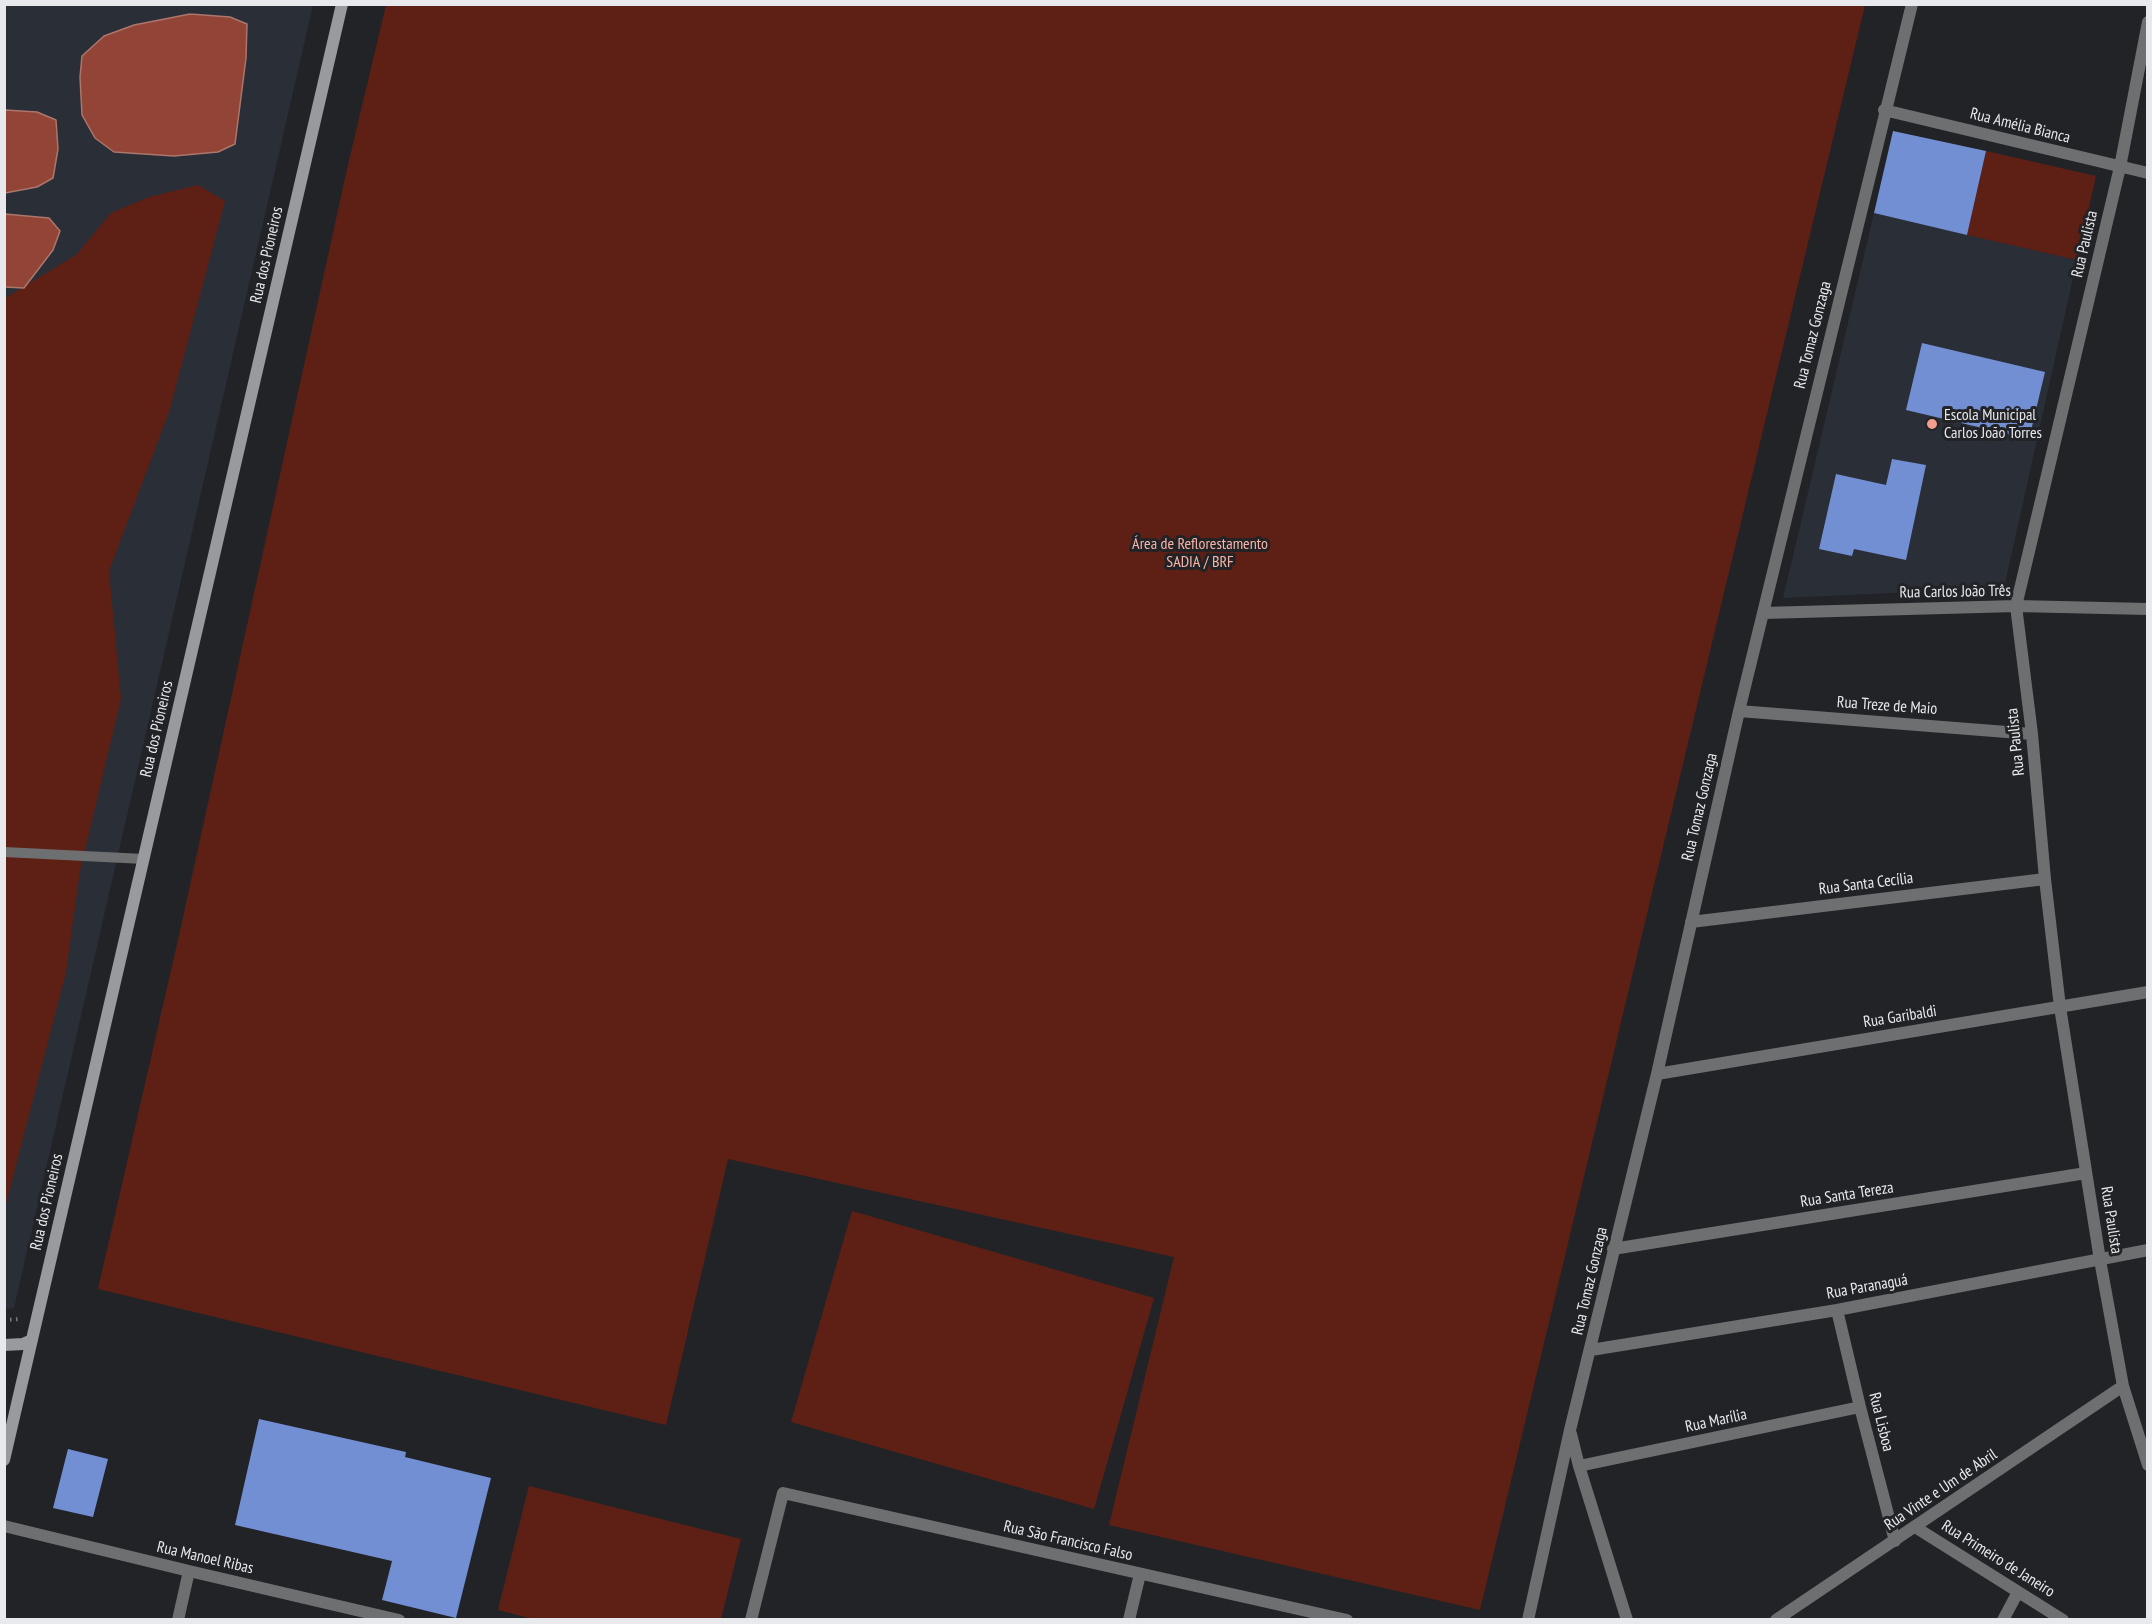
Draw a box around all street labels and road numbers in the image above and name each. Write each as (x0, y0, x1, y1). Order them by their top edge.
street label: Rua Amélia Bianca (1968, 104, 2072, 148)
street label: Rua dos Pioneiros (247, 205, 287, 305)
street label: Rua Paulista (2068, 209, 2102, 279)
street label: Rua Tomaz Gonzaga (1790, 279, 1836, 391)
street label: Rua Carlos João Três (1899, 581, 2011, 603)
street label: Rua dos Pioneiros (137, 679, 177, 779)
street label: Rua Treze de Maio (1836, 693, 1938, 719)
street label: Rua Paulista (2003, 707, 2029, 777)
street label: Rua Tomaz Gonzaga (1678, 751, 1722, 863)
street label: Rua Santa Cecília (1818, 869, 1914, 899)
street label: Rua Garibaldi (1862, 1002, 1938, 1032)
street label: Rua dos Pioneiros (27, 1152, 67, 1252)
street label: Rua Santa Tereza (1799, 1178, 1895, 1212)
street label: Rua Paulista (2096, 1185, 2126, 1255)
street label: Rua Tomaz Gonzaga (1568, 1225, 1612, 1337)
street label: Rua Paranaguá (1825, 1270, 1909, 1304)
street label: Rua Lisboa (1864, 1390, 1898, 1454)
street label: Rua Marília (1683, 1405, 1749, 1437)
street label: Rua Vinte e Um de Abril (1881, 1445, 2001, 1535)
street label: Rua Primeiro de Janeiro (1938, 1516, 2058, 1602)
street label: Rua São Francisco Falso (1002, 1517, 1134, 1565)
street label: Rua Manoel Ribas (155, 1538, 255, 1578)

